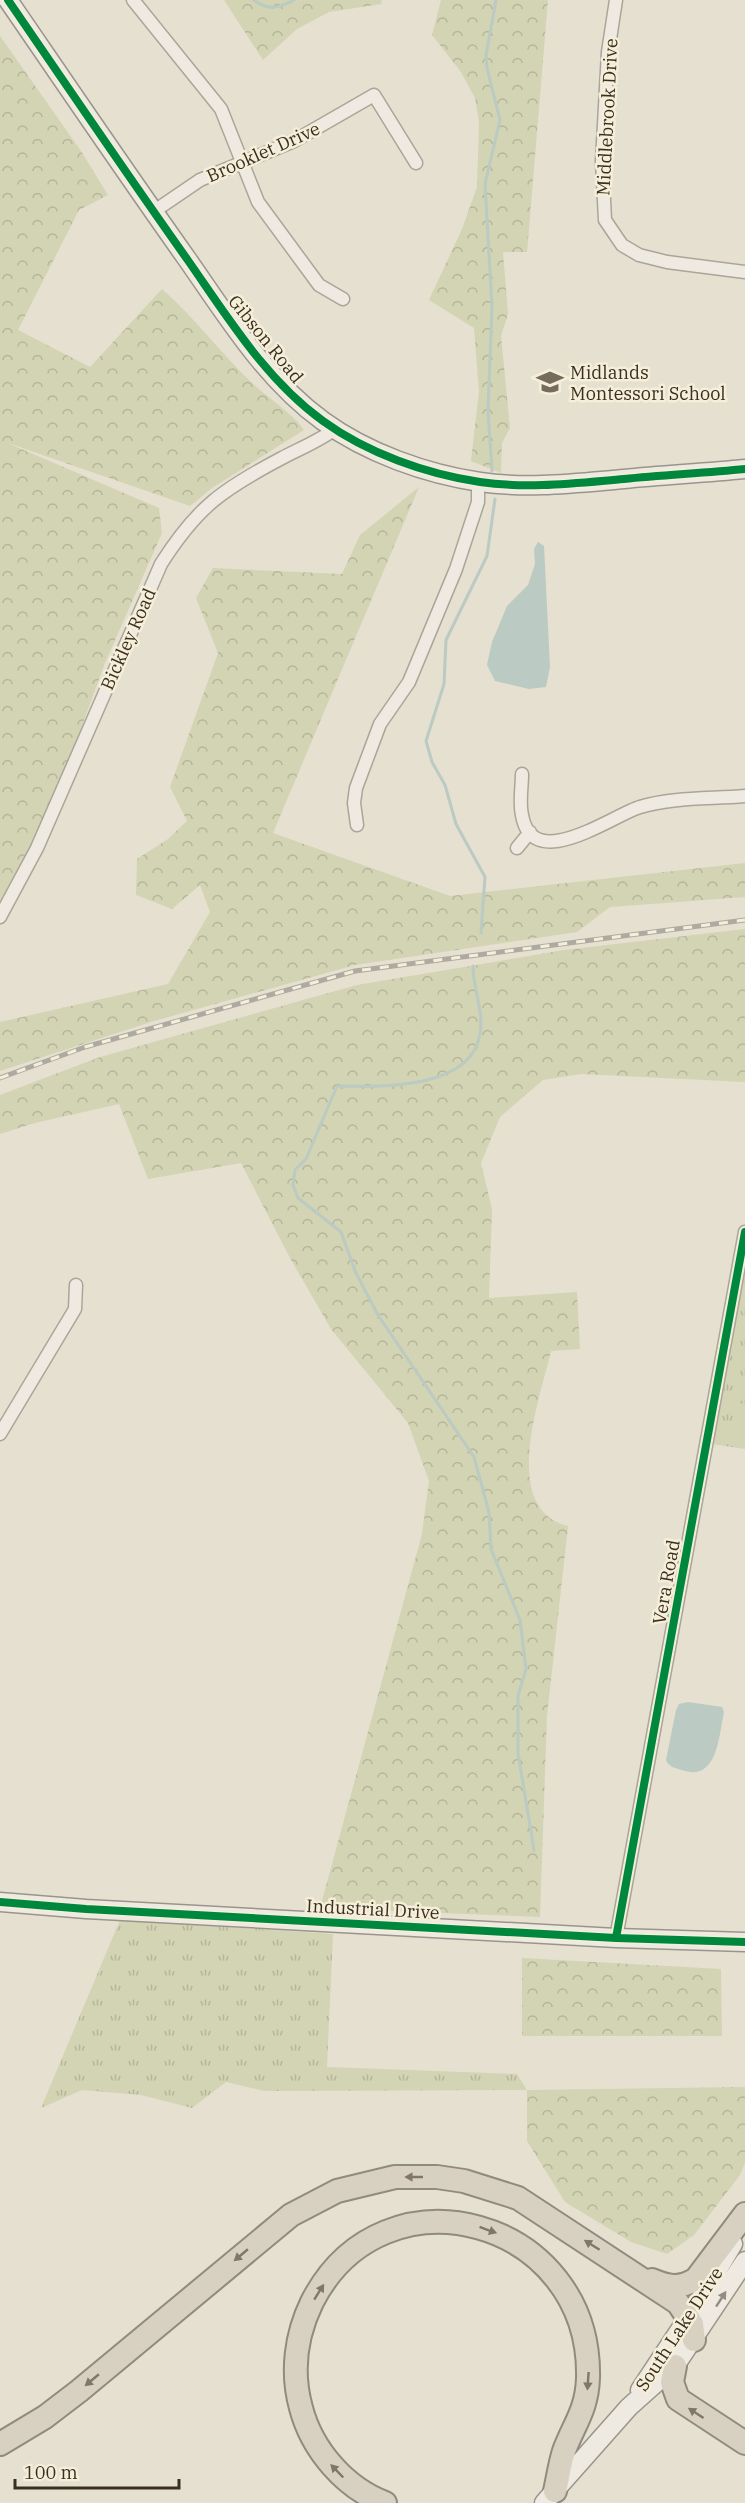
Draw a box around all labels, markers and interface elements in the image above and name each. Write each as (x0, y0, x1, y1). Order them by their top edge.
street label: Middlebrook Drive (591, 38, 623, 196)
street label: Brooklet Drive (203, 117, 323, 187)
street label: Gibson Road (223, 290, 309, 388)
place label: Midlands Montessori School (570, 361, 726, 405)
school or university icon: Midlands Montessori School (535, 367, 565, 397)
street label: Bickley Road (95, 584, 161, 694)
street label: Vera Road (647, 1538, 685, 1626)
street label: Industrial Drive (306, 1894, 440, 1924)
one-way arrow (405, 2172, 424, 2182)
one-way arrow (479, 2226, 497, 2236)
one-way arrow (584, 2240, 600, 2251)
one-way arrow (234, 2248, 249, 2261)
street label: South Lake Drive (630, 2262, 728, 2396)
one-way arrow (313, 2284, 324, 2300)
one-way arrow (716, 2291, 727, 2307)
one-way arrow (583, 2372, 592, 2391)
one-way arrow (84, 2374, 100, 2387)
one-way arrow (689, 2407, 705, 2419)
scale bar (15, 2452, 178, 2490)
text: 100 m (24, 2461, 78, 2484)
one-way arrow (330, 2463, 344, 2478)

